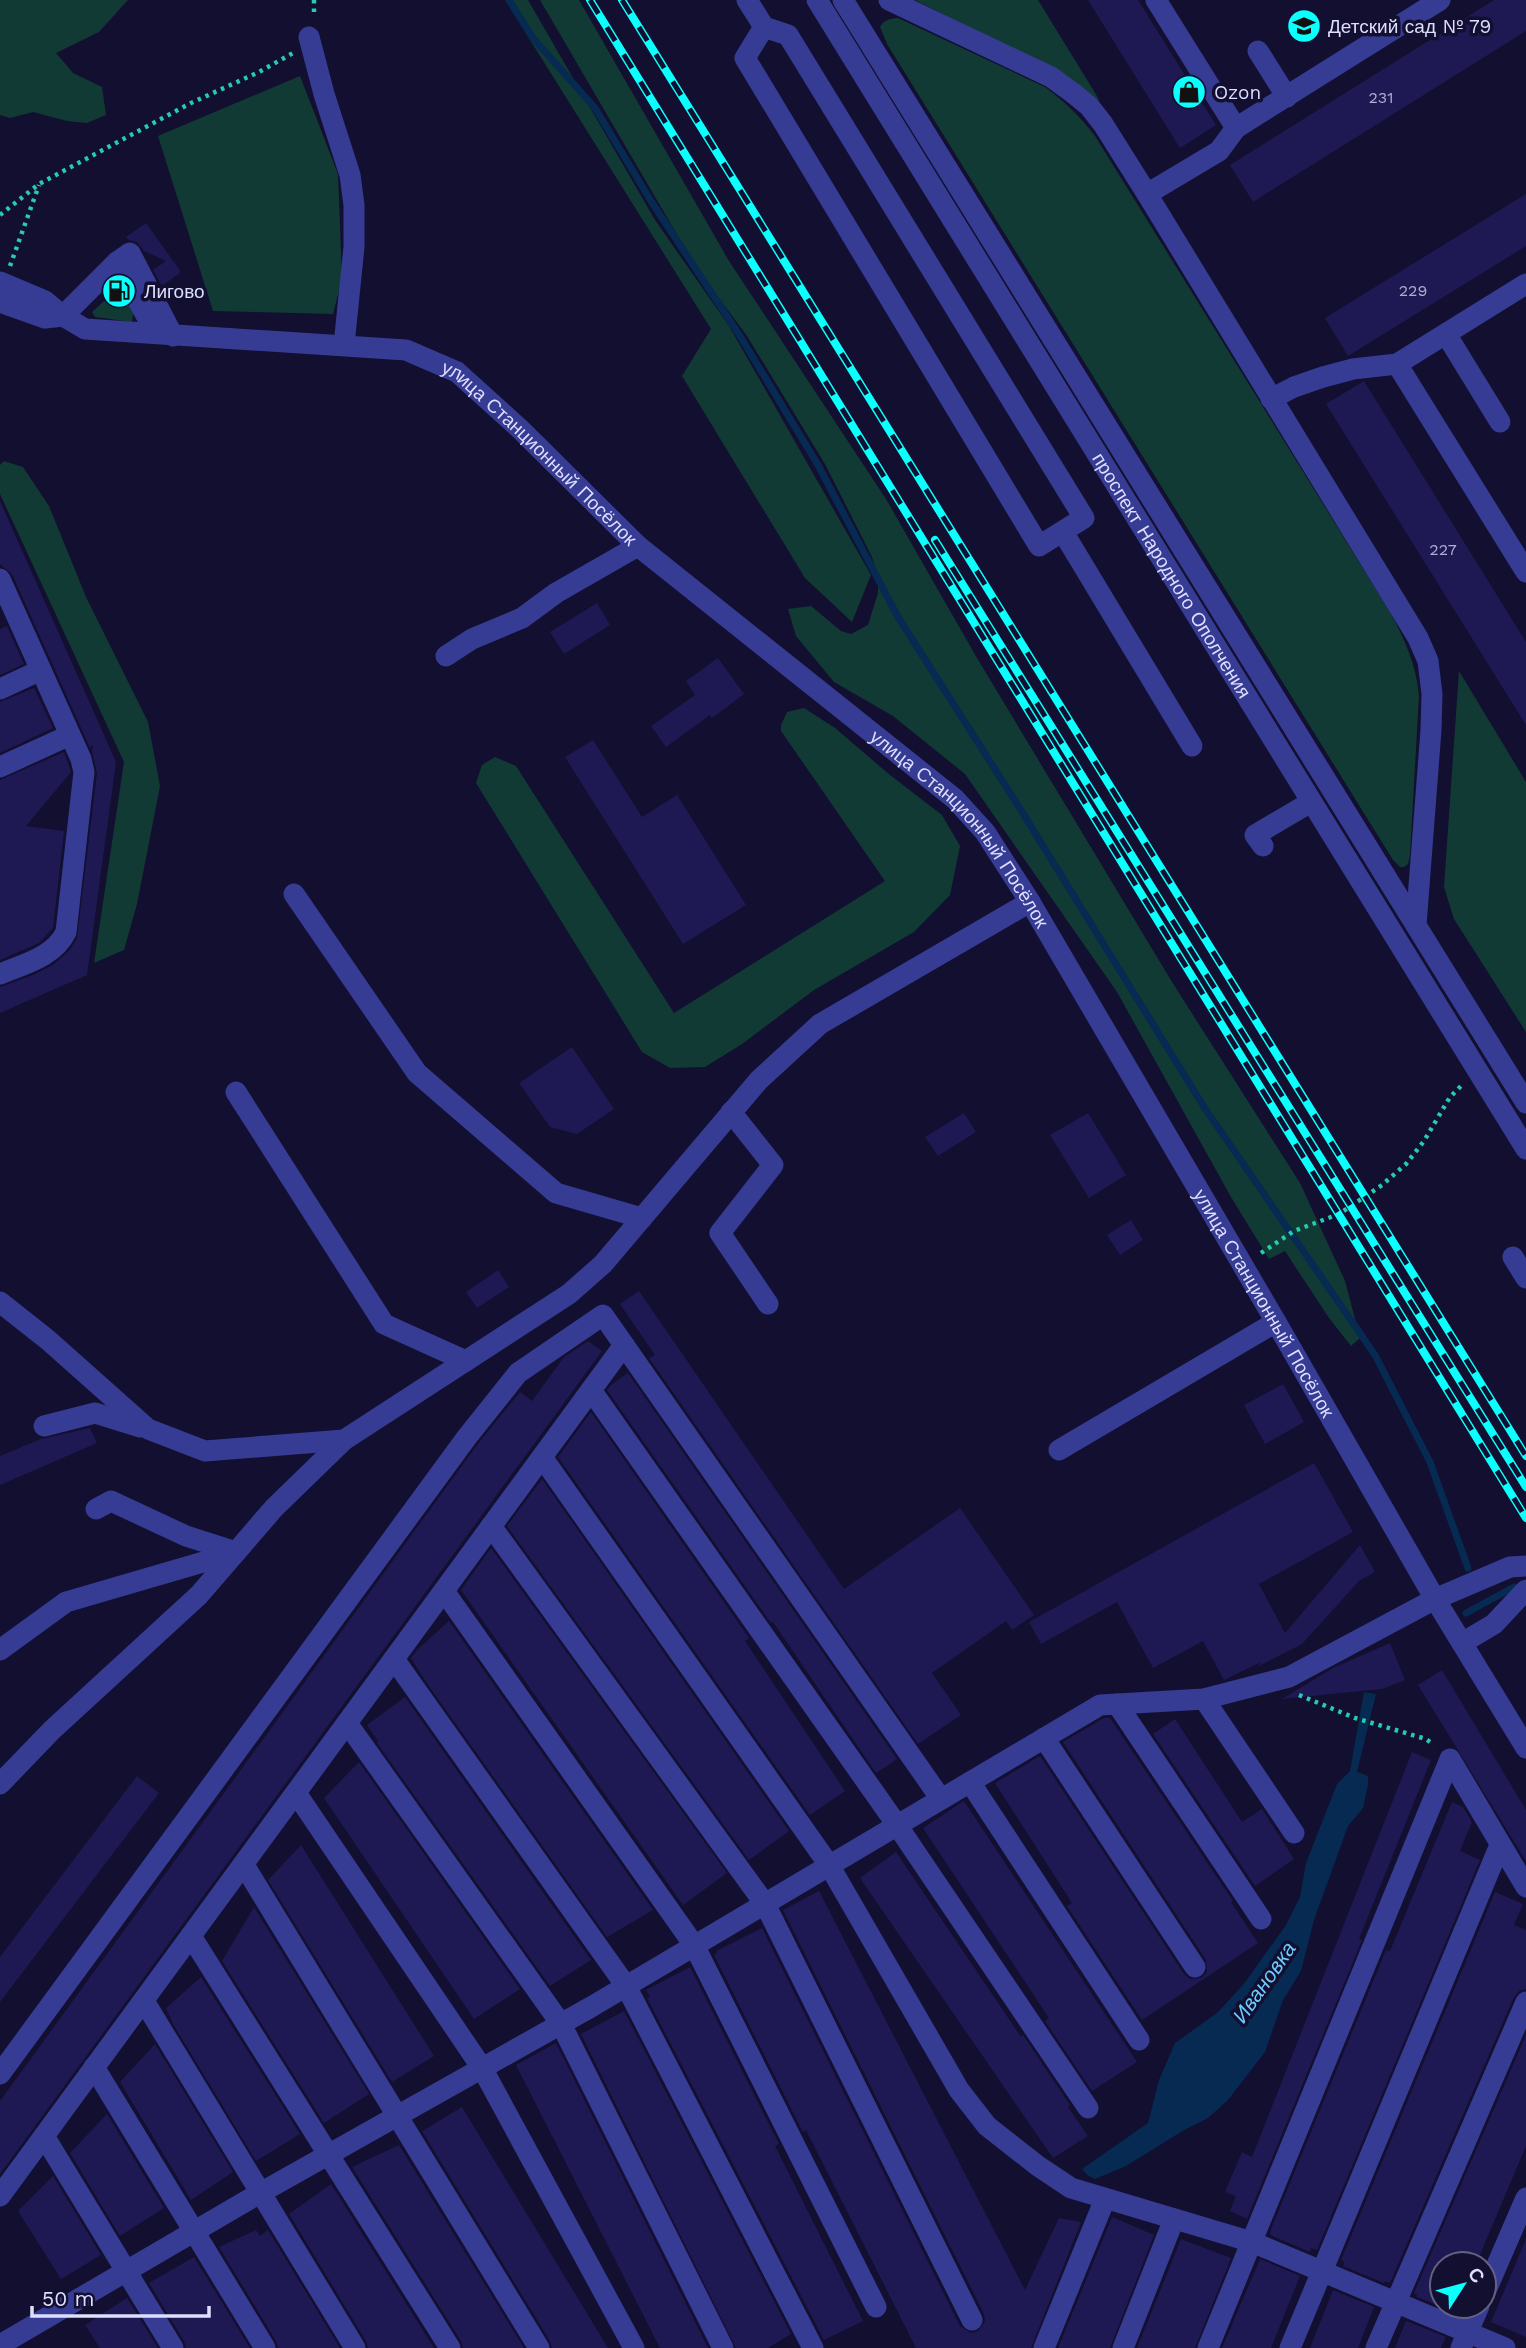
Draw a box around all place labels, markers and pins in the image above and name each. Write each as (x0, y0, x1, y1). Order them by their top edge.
school or university icon: Детский сад № 79 (1285, 7, 1323, 45)
place label: Детский сад № 79 (1328, 15, 1491, 38)
shop icon: Ozon (1170, 73, 1208, 111)
place label: Ozon (1214, 81, 1261, 104)
fuel station icon: Лигово (100, 272, 138, 310)
place label: Лигово (144, 280, 205, 303)

